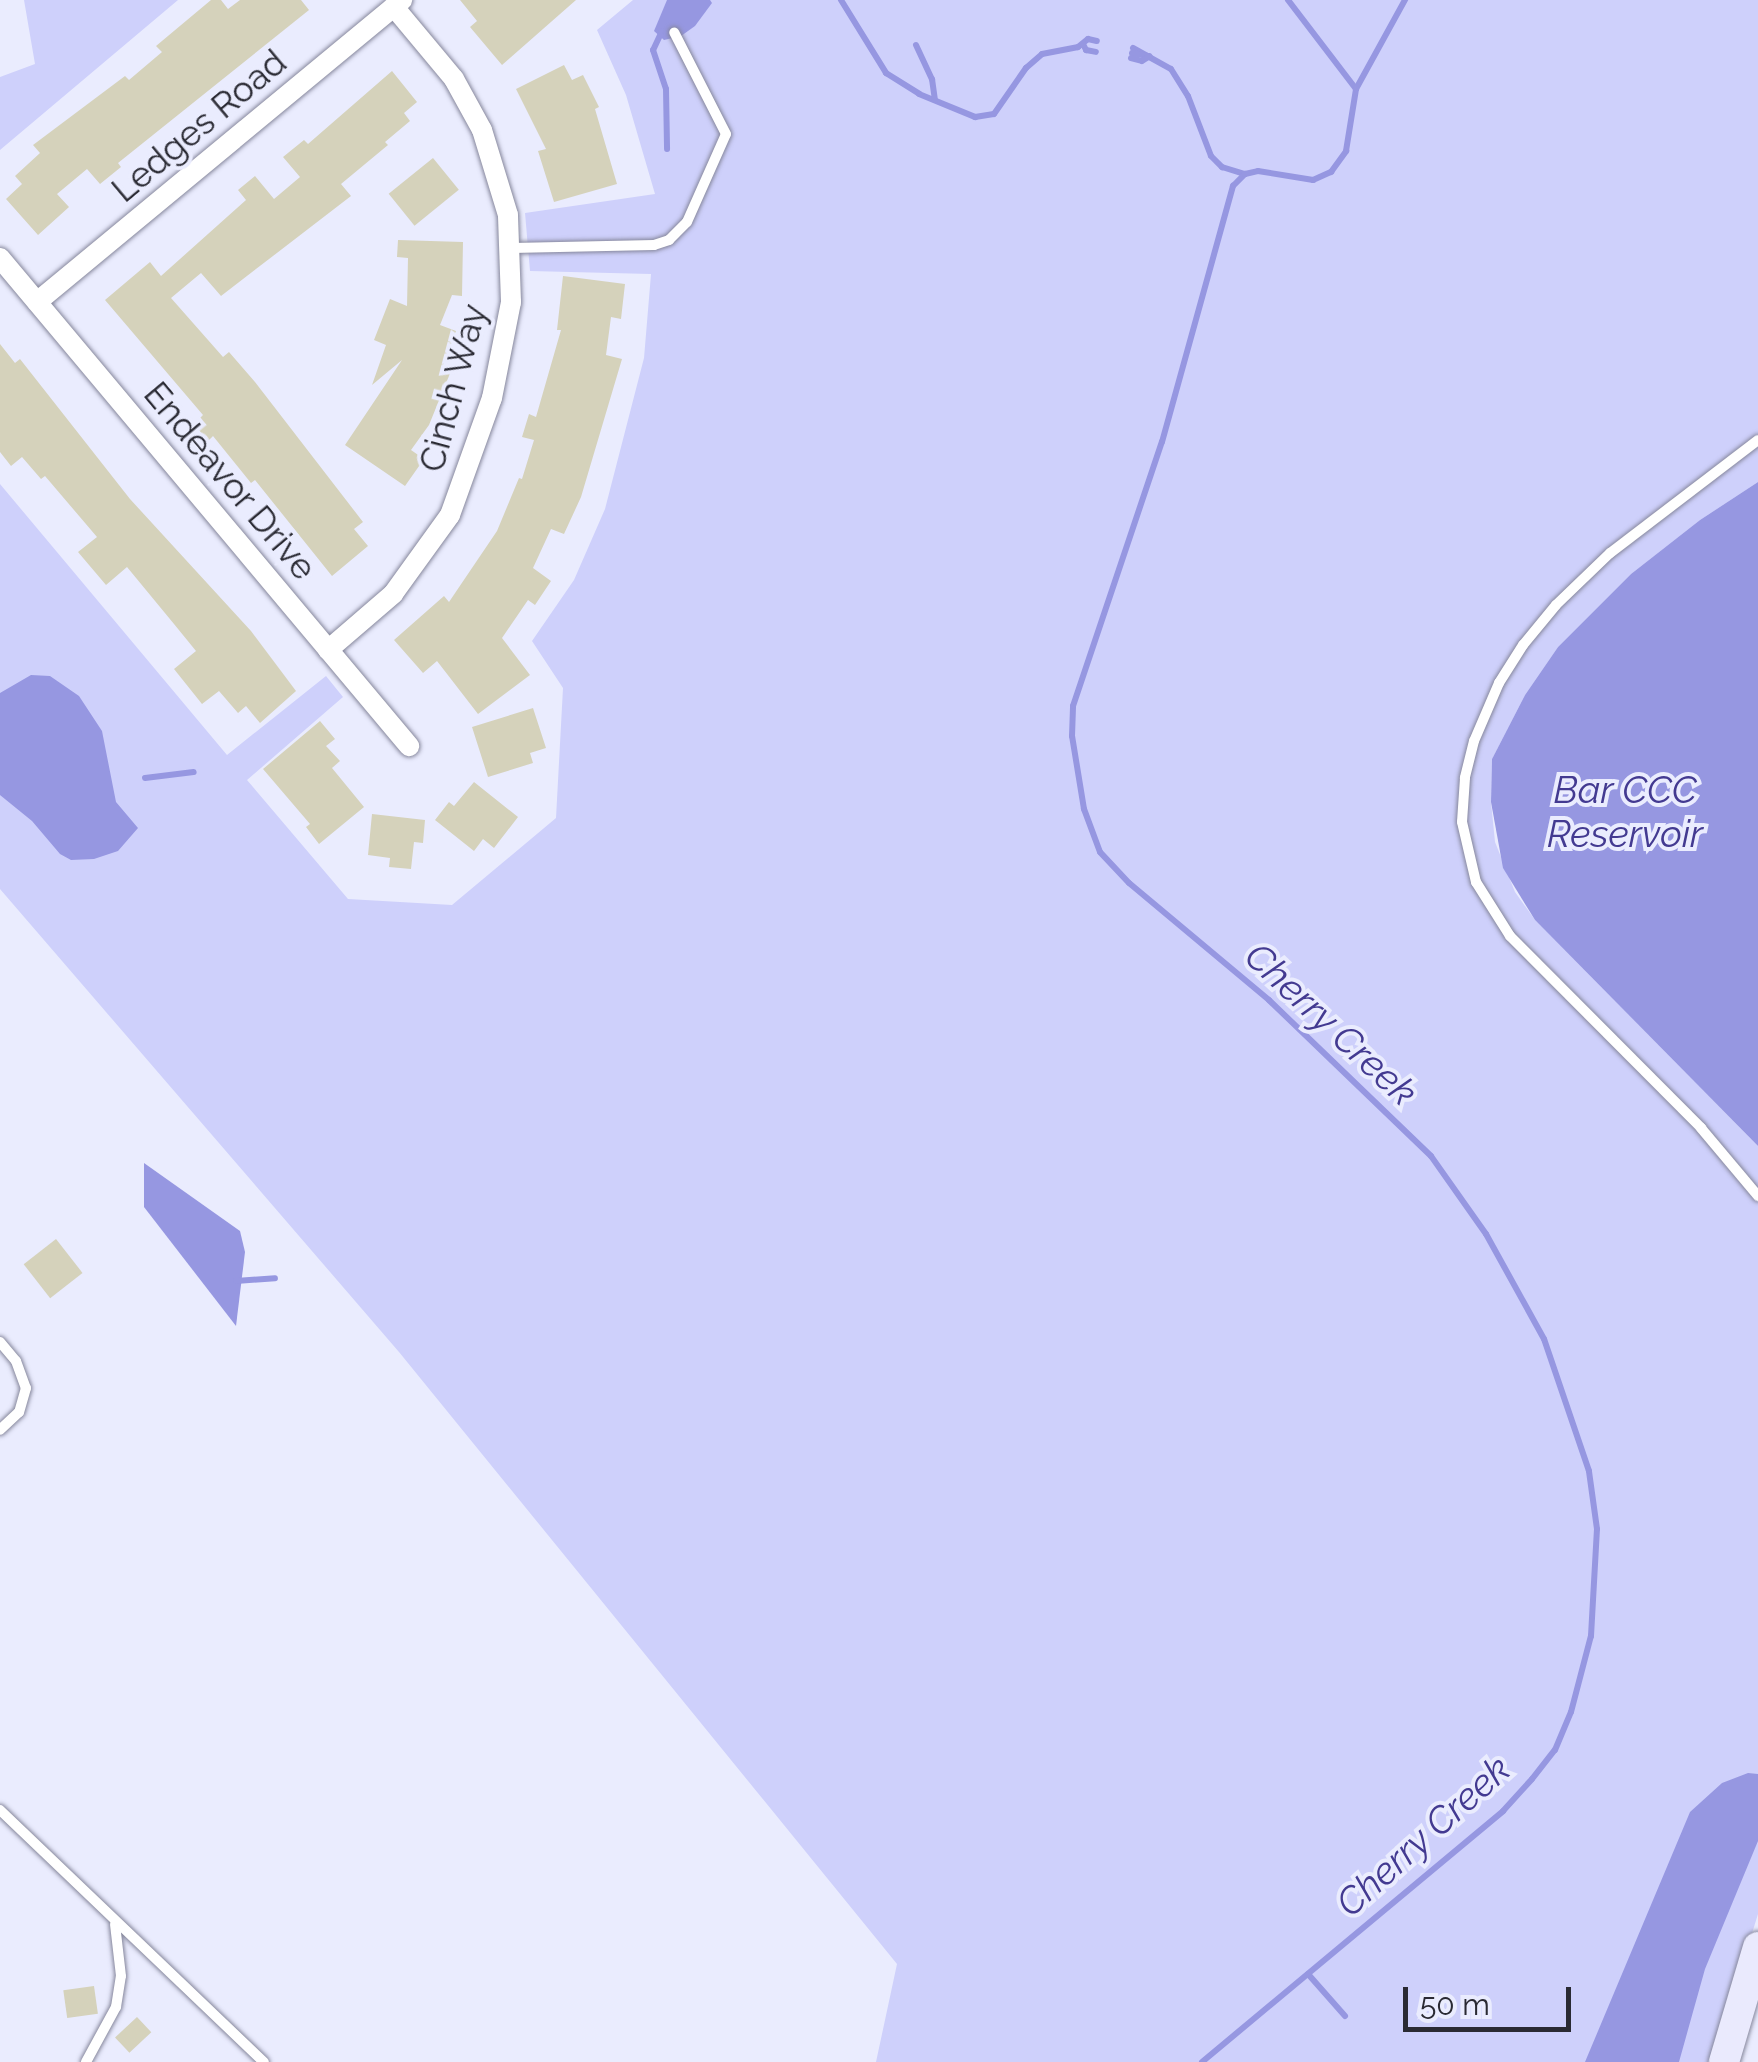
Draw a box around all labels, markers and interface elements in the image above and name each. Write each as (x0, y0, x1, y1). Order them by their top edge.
street label: Ledges Road (103, 41, 295, 211)
street label: Cinch Way (410, 299, 496, 477)
street label: Endeavor Drive (135, 373, 325, 589)
water label: Bar CCC Reservoir (1547, 767, 1703, 856)
water label: Cherry Creek (1235, 933, 1427, 1115)
water label: Cherry Creek (1326, 1746, 1520, 1926)
scale bar (1408, 1967, 1576, 2029)
text: 50 m (1420, 1987, 1490, 2022)

